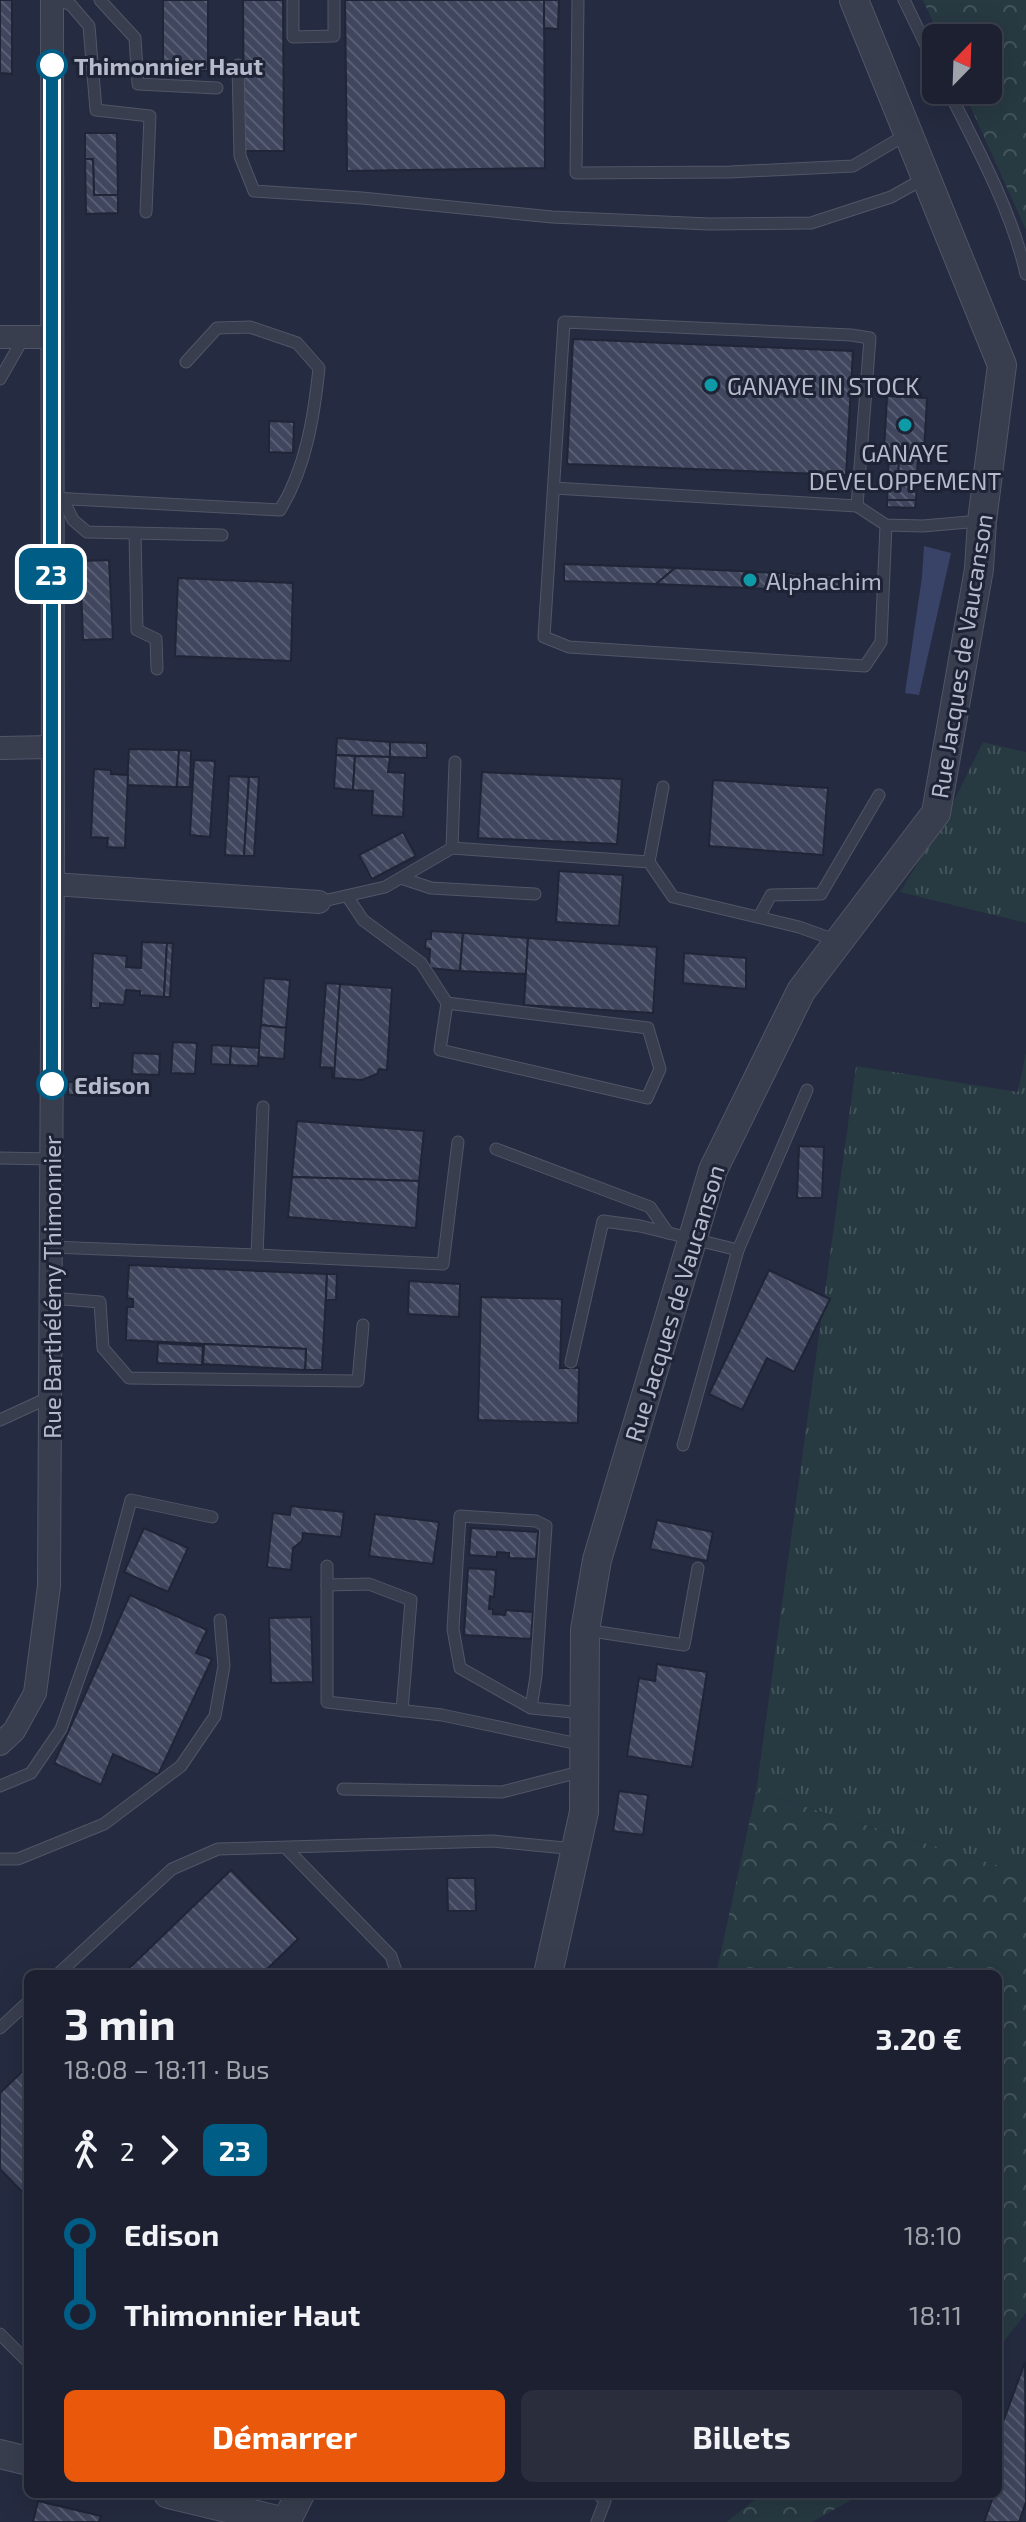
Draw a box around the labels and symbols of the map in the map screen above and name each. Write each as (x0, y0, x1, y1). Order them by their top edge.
north arrow (922, 24, 1002, 104)
marker: Thimonnier Haut (37, 50, 67, 80)
place label: Thimonnier Haut (74, 51, 263, 80)
place label: GANAYE IN STOCK (727, 371, 919, 400)
marker: GANAYE IN STOCK (702, 376, 720, 394)
marker: GANAYE DEVELOPPEMENT (896, 416, 914, 434)
place label: GANAYE DEVELOPPEMENT (809, 438, 1001, 495)
street label: Rue Jacques de Vaucanson (924, 512, 998, 800)
line badge: 23 (15, 548, 87, 600)
place label: Alphachim (766, 566, 882, 595)
marker: Alphachim (741, 571, 759, 589)
marker: Edison (37, 1069, 67, 1099)
place label: Edison (74, 1070, 150, 1099)
street label: Rue Barthélémy Thimonnier (37, 1135, 66, 1439)
street label: Rue Jacques de Vaucanson (618, 1161, 730, 1445)

